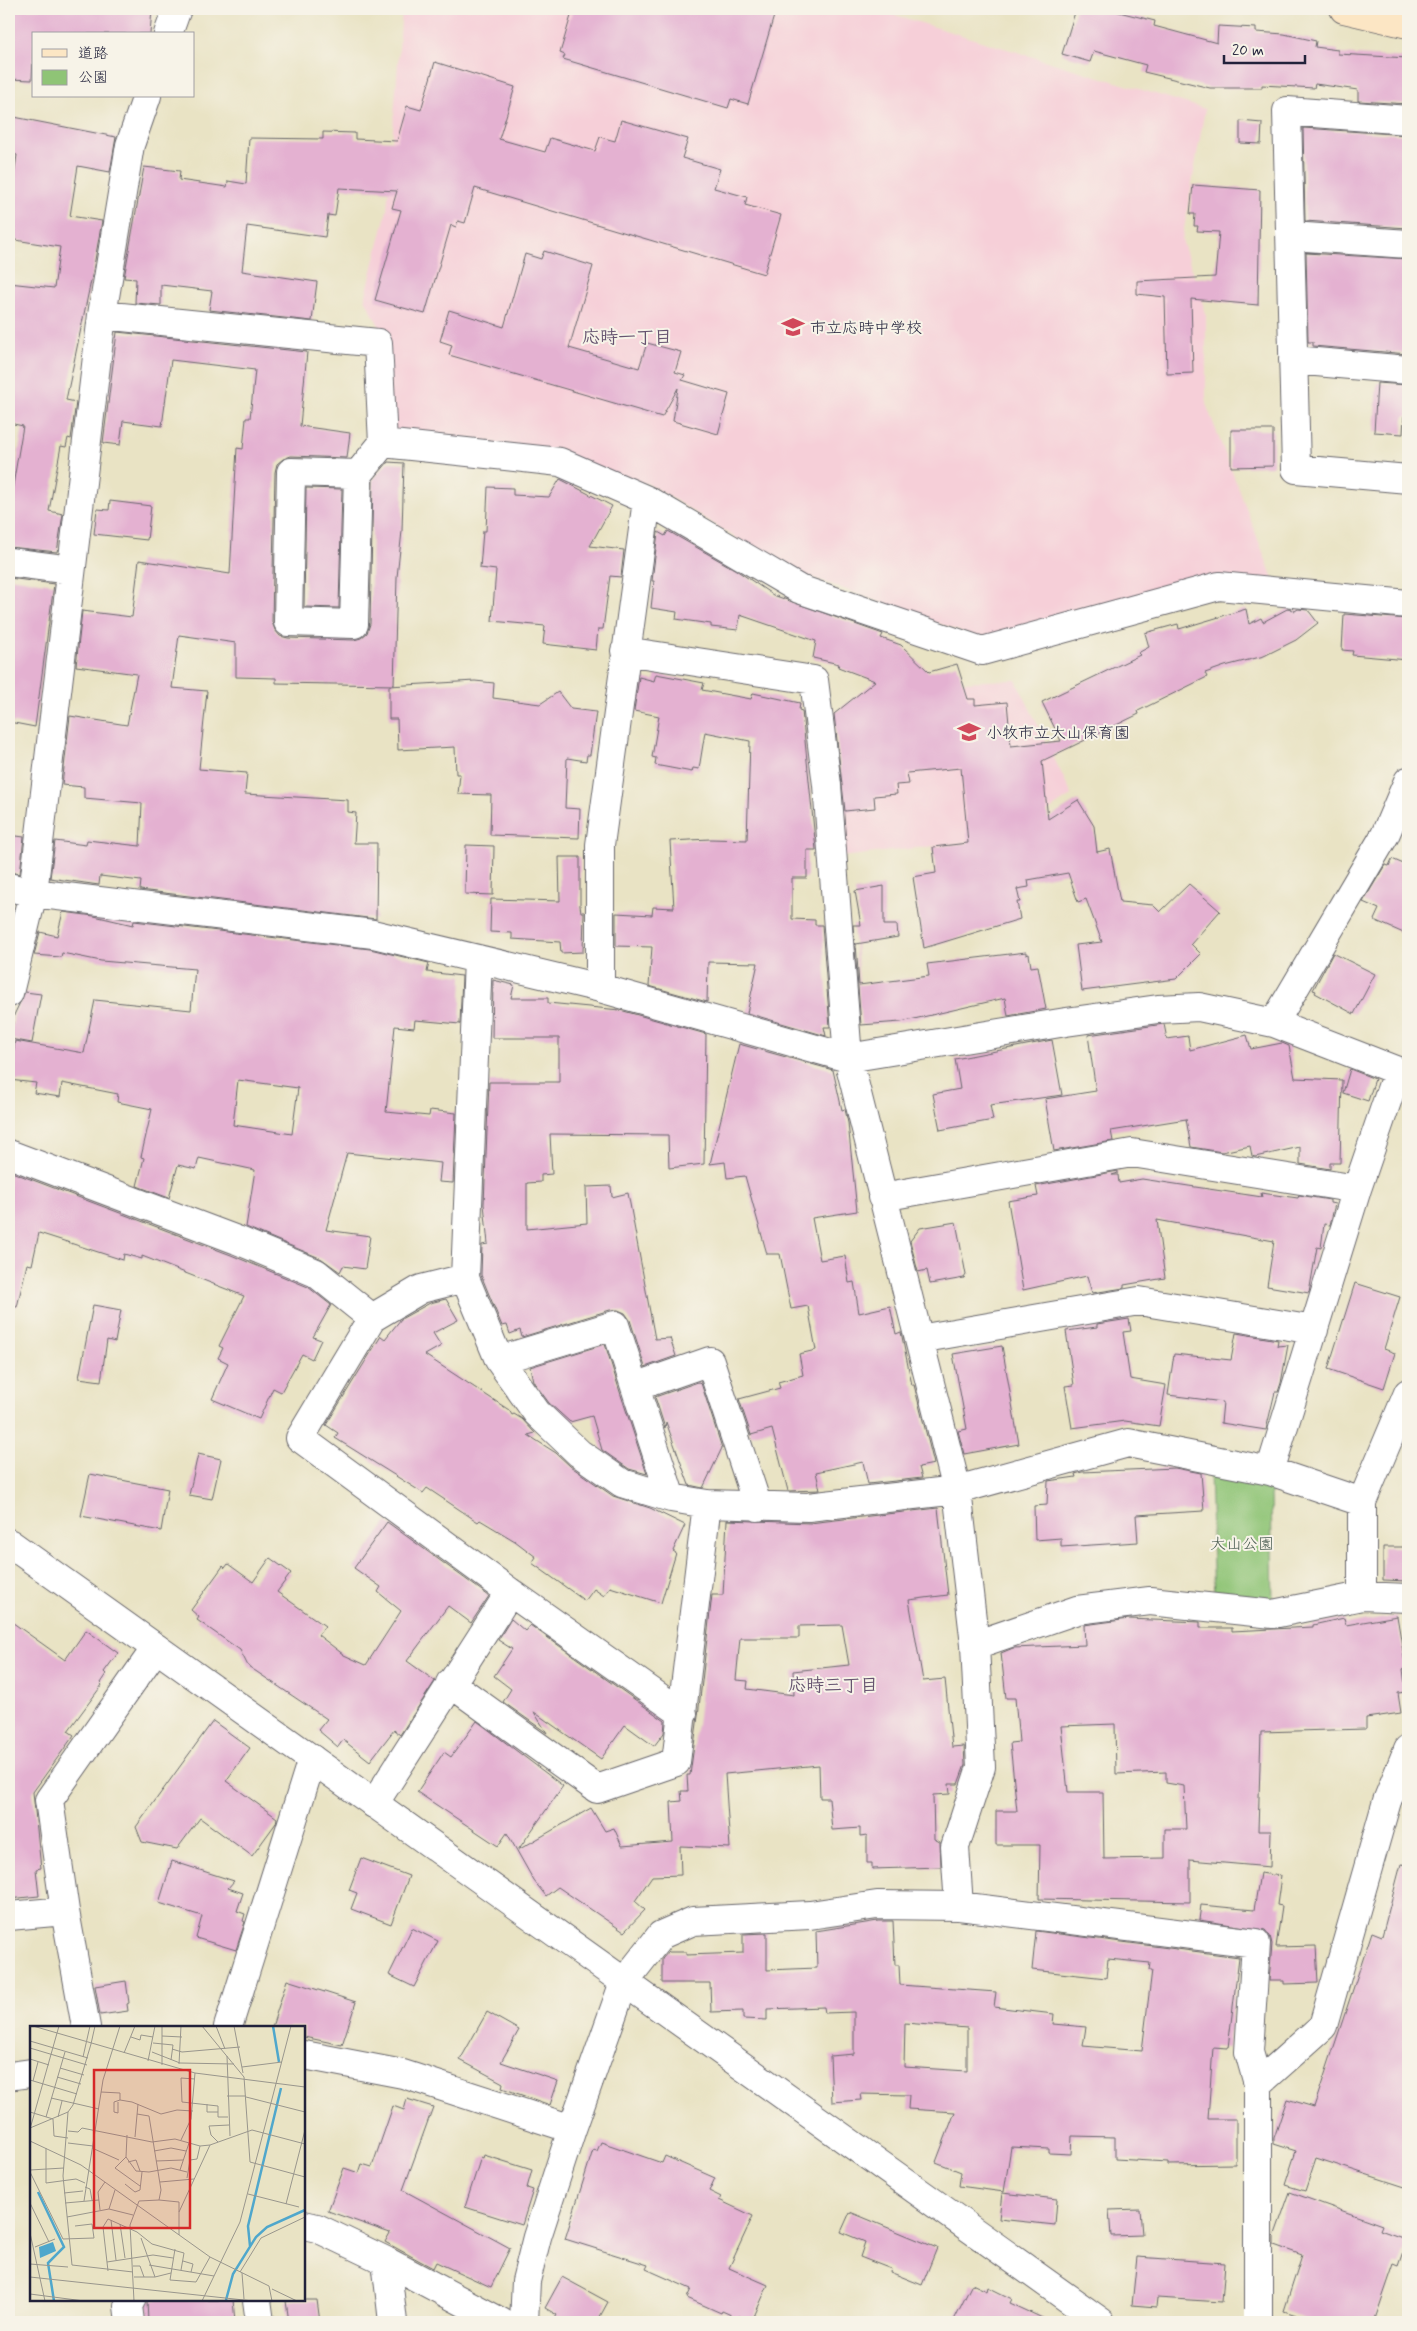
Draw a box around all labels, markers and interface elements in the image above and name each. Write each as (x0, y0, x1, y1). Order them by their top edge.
legend (32, 32, 195, 98)
scale bar (1224, 32, 1306, 64)
text: 20 m (1232, 41, 1264, 61)
text: 道路 (78, 44, 108, 64)
text: 公園 (78, 68, 108, 88)
school or university icon: 市立応時中学校 (780, 314, 806, 340)
place label: 市立応時中学校 (810, 318, 922, 339)
district label: 応時一丁目 (582, 326, 672, 350)
school or university icon: 小牧市立大山保育園 (956, 719, 982, 745)
place label: 小牧市立大山保育園 (986, 723, 1130, 744)
park label: 大山公園 (1210, 1534, 1274, 1555)
district label: 応時三丁目 (788, 1674, 878, 1698)
inset map (30, 2026, 305, 2301)

